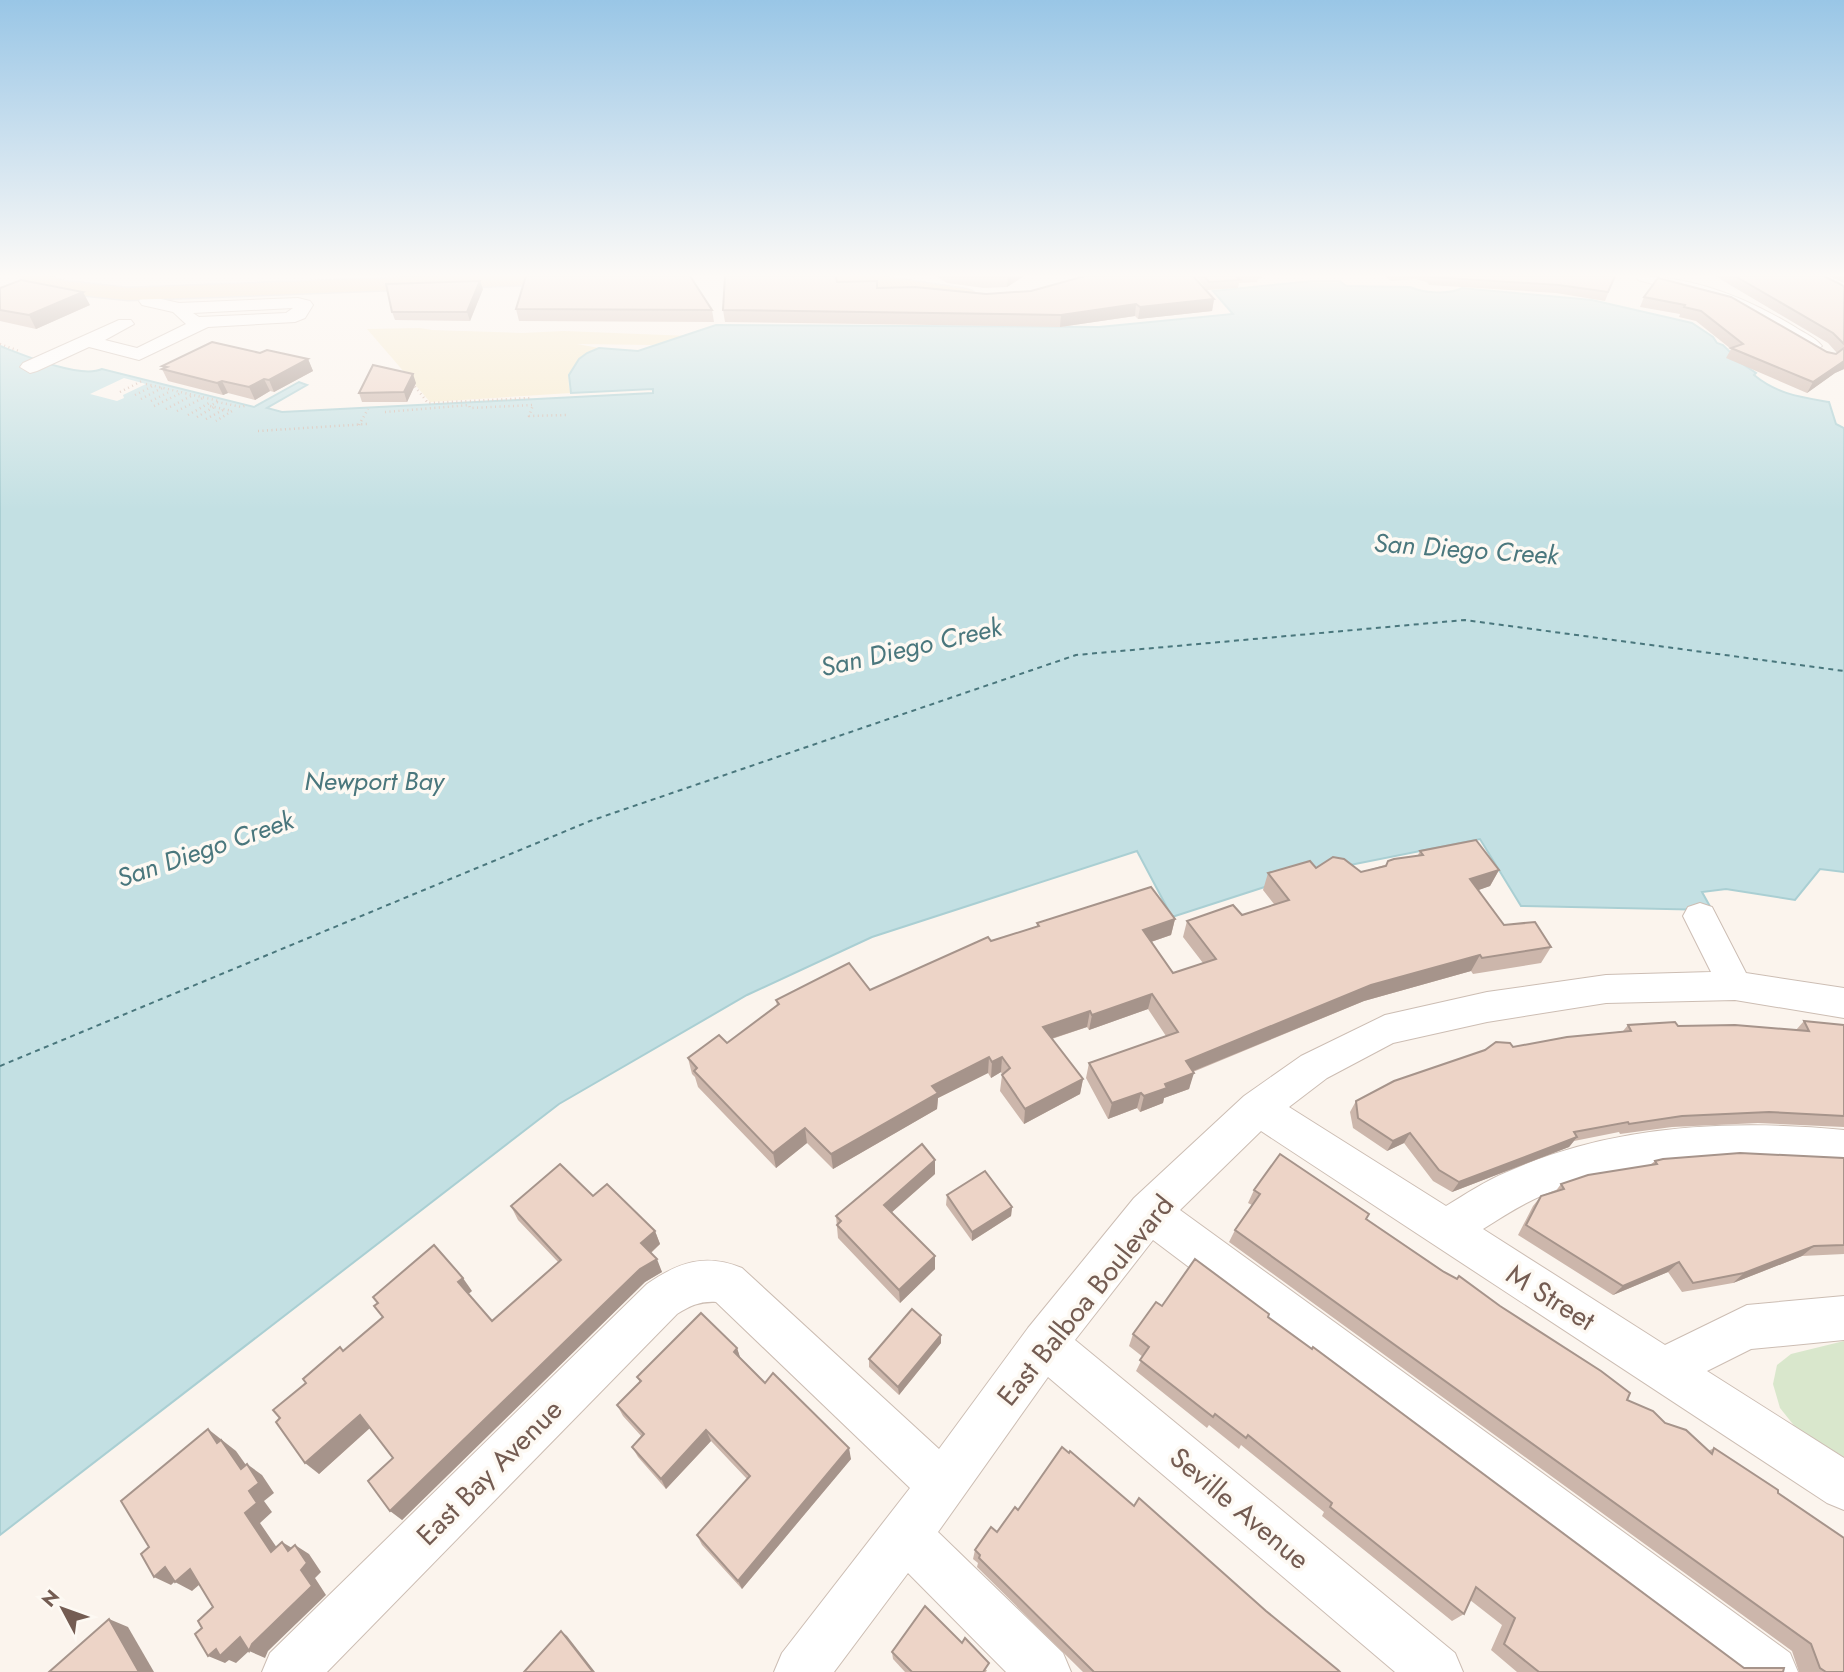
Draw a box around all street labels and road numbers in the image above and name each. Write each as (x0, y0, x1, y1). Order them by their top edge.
street label: East Balboa Boulevard (987, 1186, 1184, 1415)
street label: M Street (1498, 1254, 1603, 1341)
street label: East Bay Avenue (407, 1390, 572, 1555)
street label: Seville Avenue (1161, 1437, 1319, 1579)

